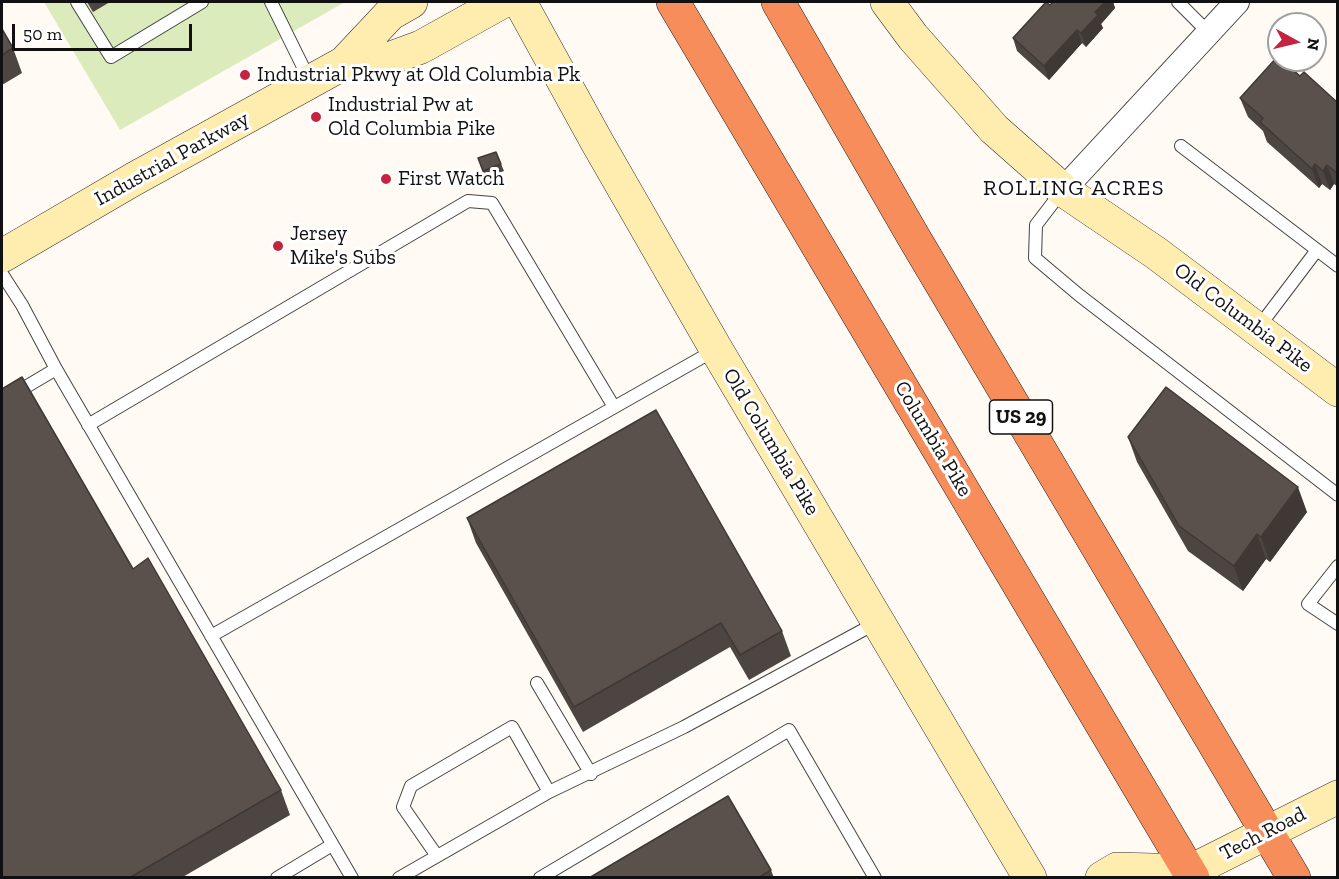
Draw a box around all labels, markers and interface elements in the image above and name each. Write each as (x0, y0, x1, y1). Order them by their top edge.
scale bar (15, 12, 195, 50)
north arrow (1267, 12, 1327, 72)
text: 50 m (23, 23, 62, 45)
text: N (1303, 37, 1324, 52)
place label: Industrial Pkwy at Old Columbia Pk (257, 62, 580, 88)
marker: Industrial Pkwy at Old Columbia Pk (238, 68, 252, 82)
place label: Industrial Pw at Old Columbia Pike (328, 92, 495, 142)
street label: Industrial Parkway (90, 106, 254, 212)
marker: Industrial Pw at Old Columbia Pike (309, 110, 323, 124)
place label: First Watch (398, 166, 504, 192)
marker: First Watch (379, 172, 393, 186)
district label: ROLLING ACRES (983, 176, 1165, 202)
place label: Jersey Mike's Subs (290, 221, 396, 271)
marker: Jersey Mike's Subs (271, 239, 285, 253)
street label: Old Columbia Pike (1169, 258, 1317, 378)
street label: Old Columbia Pike (717, 364, 825, 520)
street label: Columbia Pike (889, 377, 977, 501)
road number: US 29 (990, 400, 1052, 434)
street label: Tech Road (1216, 802, 1310, 866)

